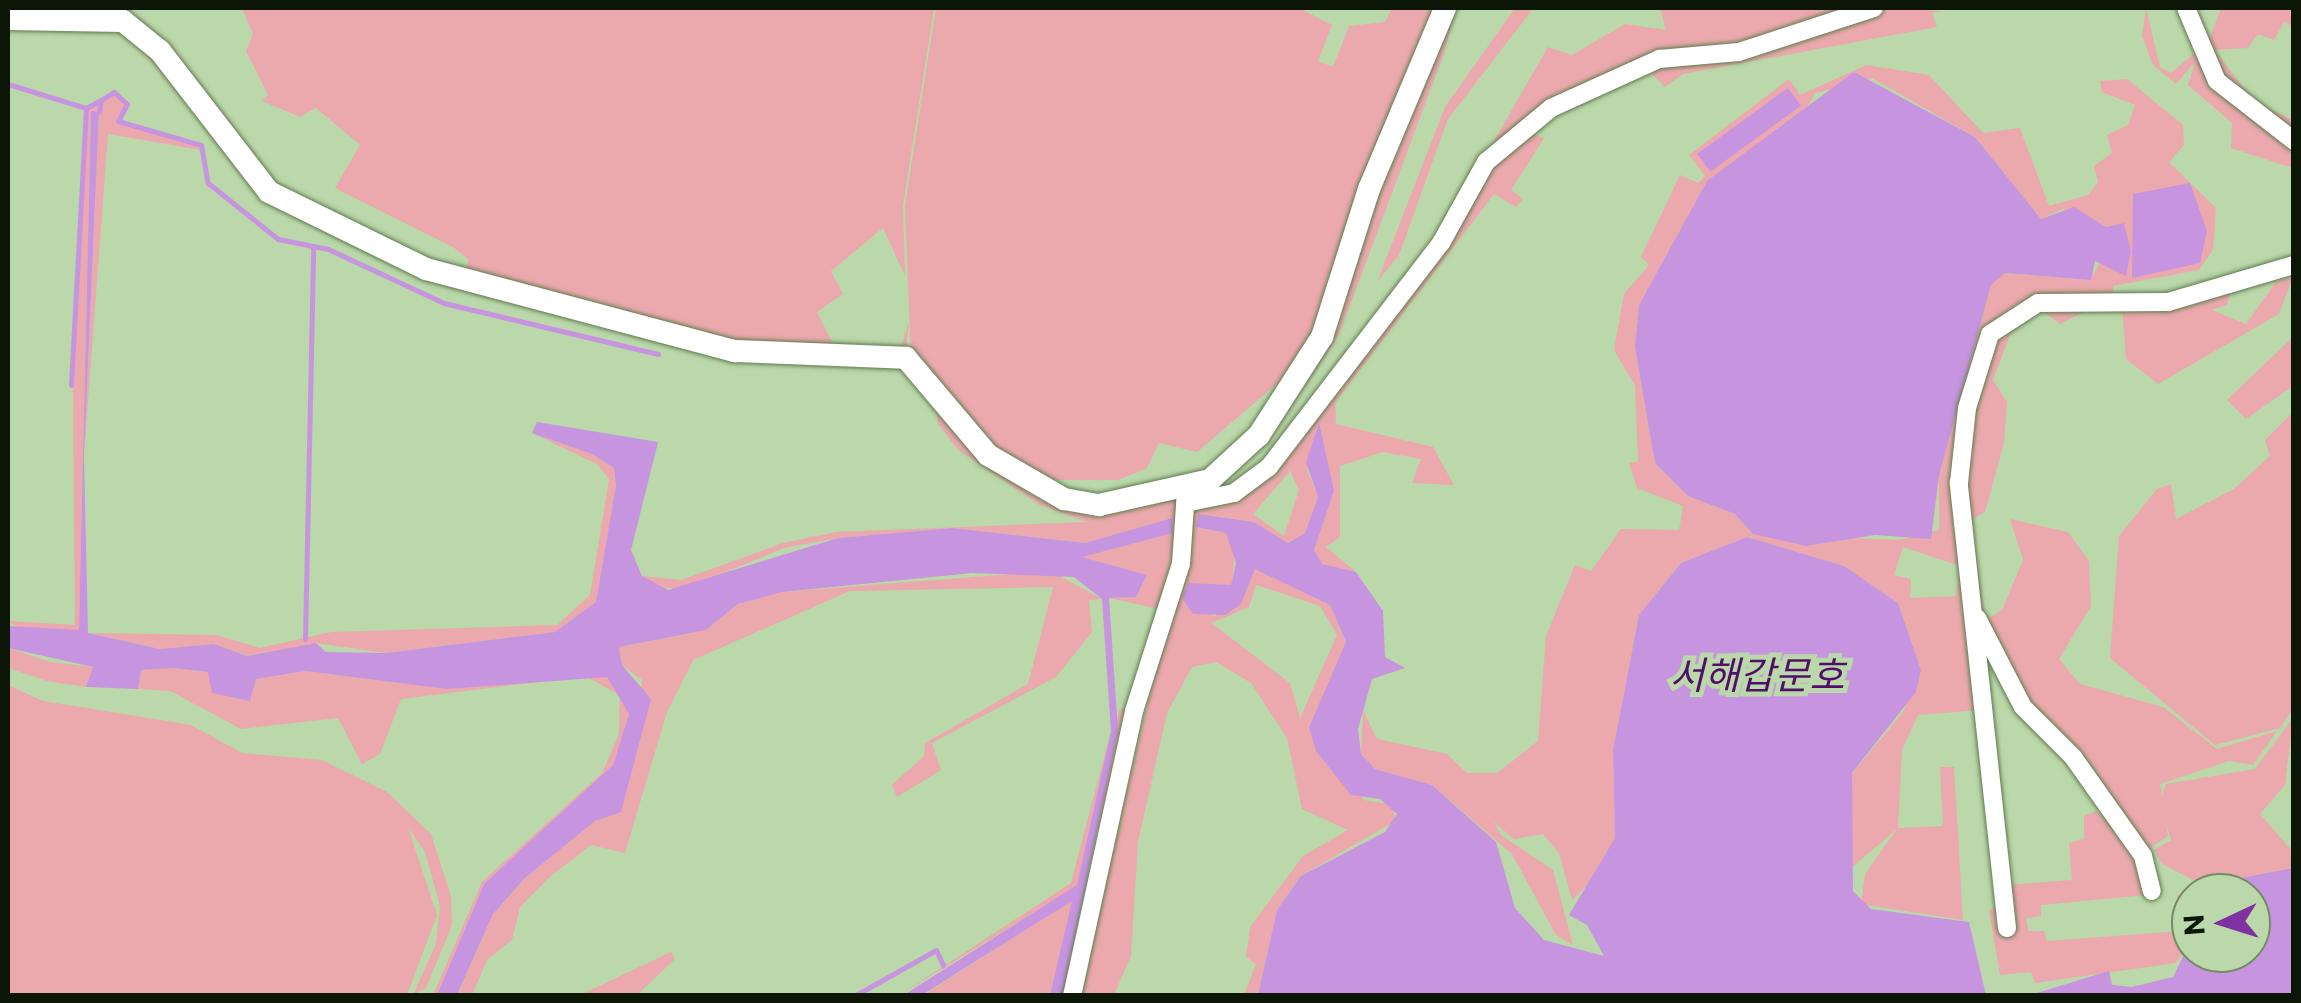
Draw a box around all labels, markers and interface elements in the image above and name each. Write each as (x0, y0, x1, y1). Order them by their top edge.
water label: 서해갑문호 (1670, 651, 1844, 697)
north arrow (2171, 873, 2271, 973)
text: N (2175, 913, 2211, 937)

